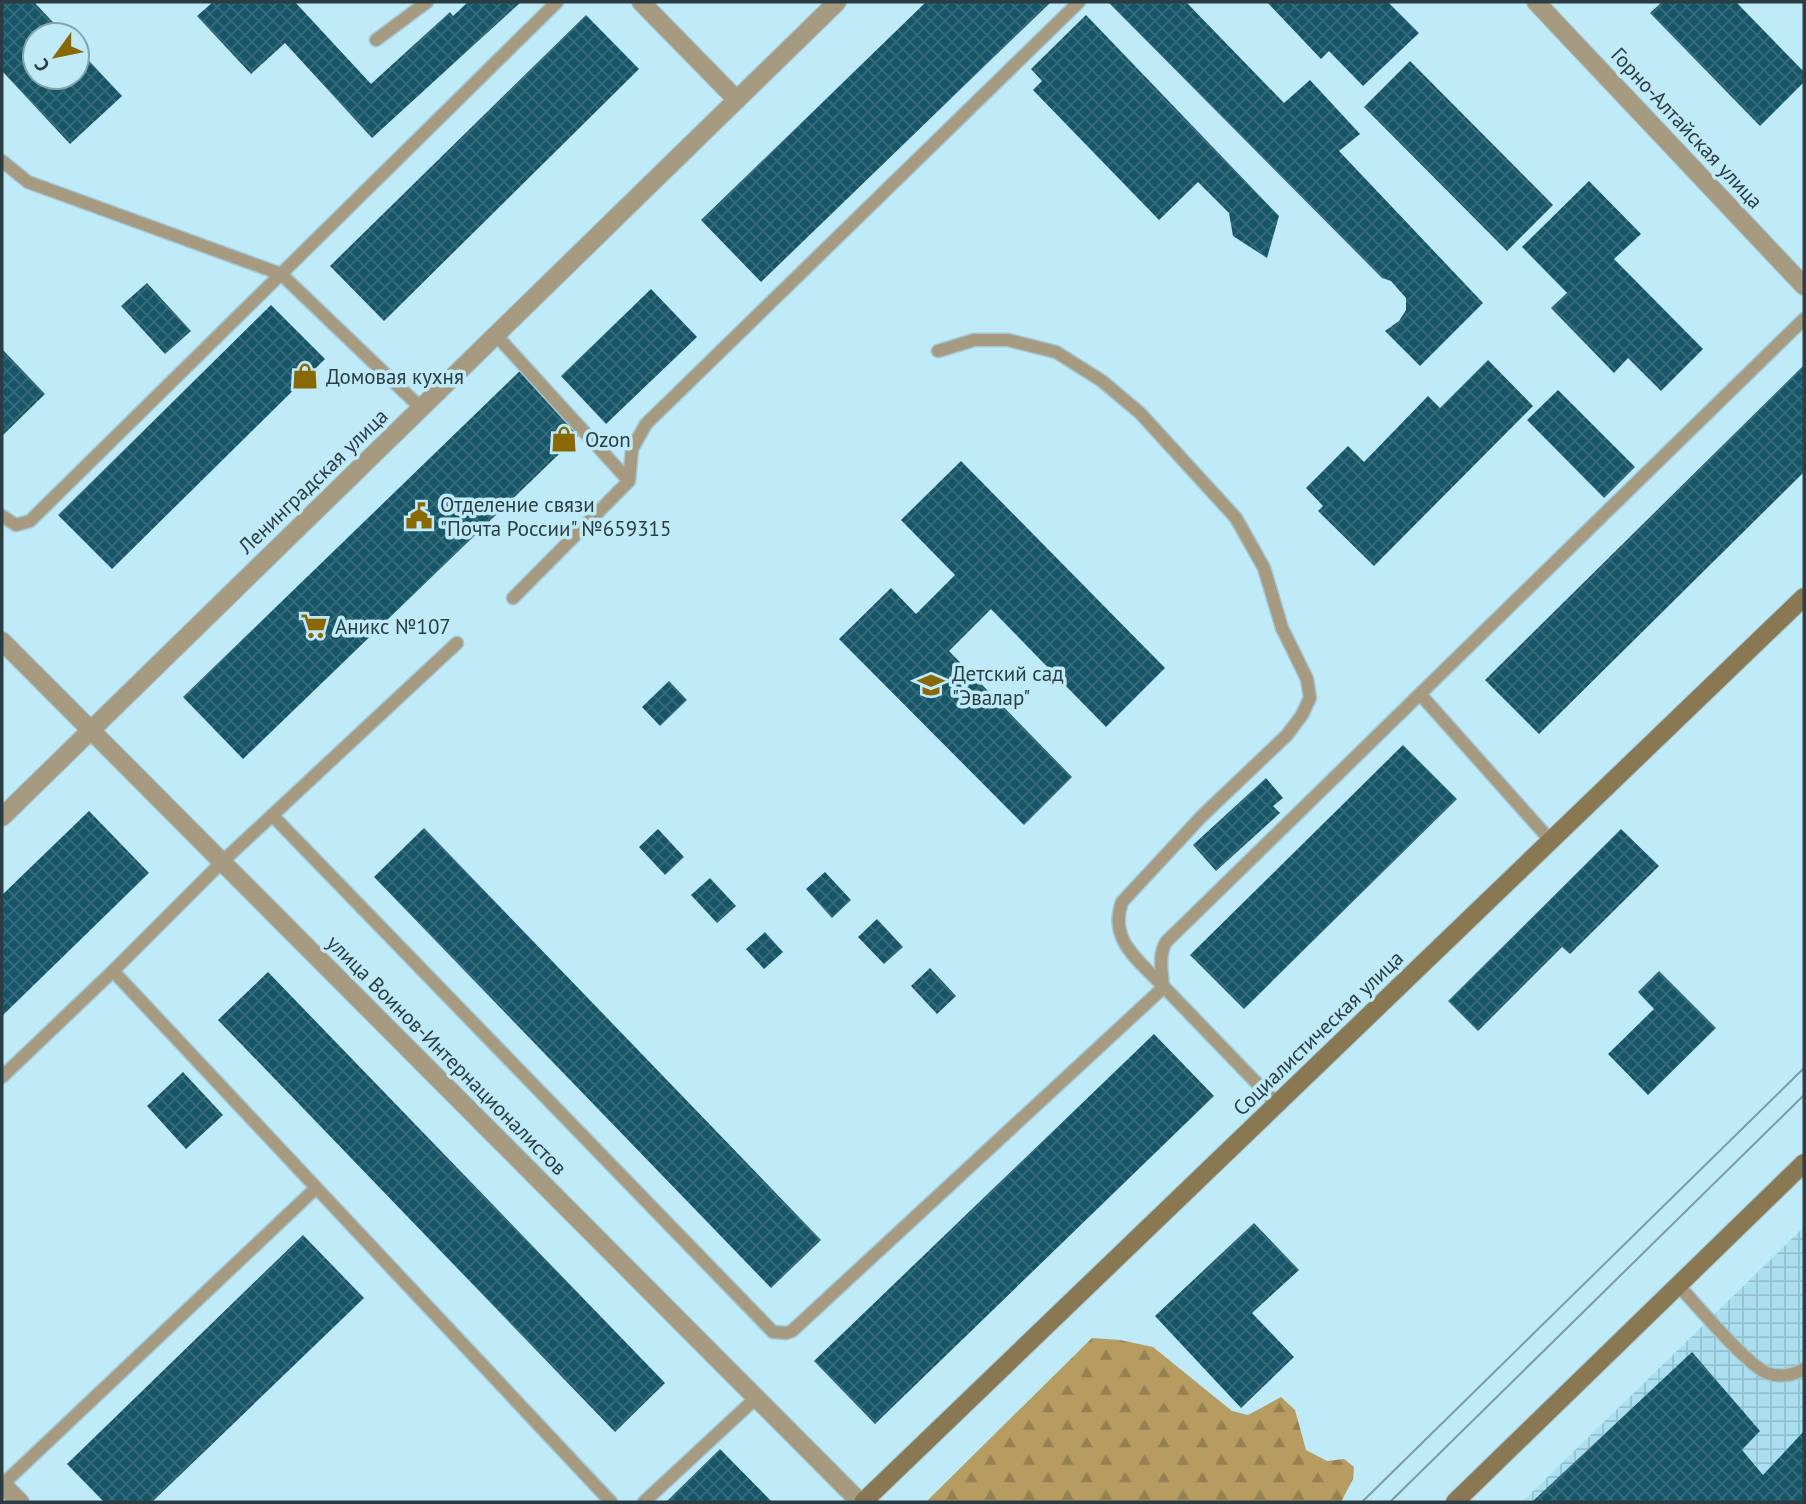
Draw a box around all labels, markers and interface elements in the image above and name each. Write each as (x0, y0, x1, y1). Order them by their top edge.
north arrow (21, 21, 91, 91)
street label: Горно-Алтайская улица (1605, 42, 1769, 214)
text: С (29, 54, 55, 76)
shop icon: Домовая кухня (290, 361, 320, 391)
place label: Домовая кухня (326, 363, 464, 390)
street label: Ленинградская улица (232, 403, 394, 560)
shop icon: Ozon (549, 424, 579, 454)
place label: Ozon (585, 426, 631, 453)
place label: Отделение связи "Почта России" №659315 (440, 491, 672, 542)
public building icon: Отделение связи "Почта России" №659315 (404, 501, 434, 531)
supermarket icon: Аникс №107 (299, 611, 329, 641)
place label: Аникс №107 (335, 613, 451, 640)
place label: Детский сад "Эвалар" (952, 660, 1064, 711)
school or university icon: Детский сад "Эвалар" (916, 670, 946, 700)
street label: улица Воинов-Интернационалистов (321, 929, 573, 1181)
street label: Социалистическая улица (1227, 945, 1409, 1121)

